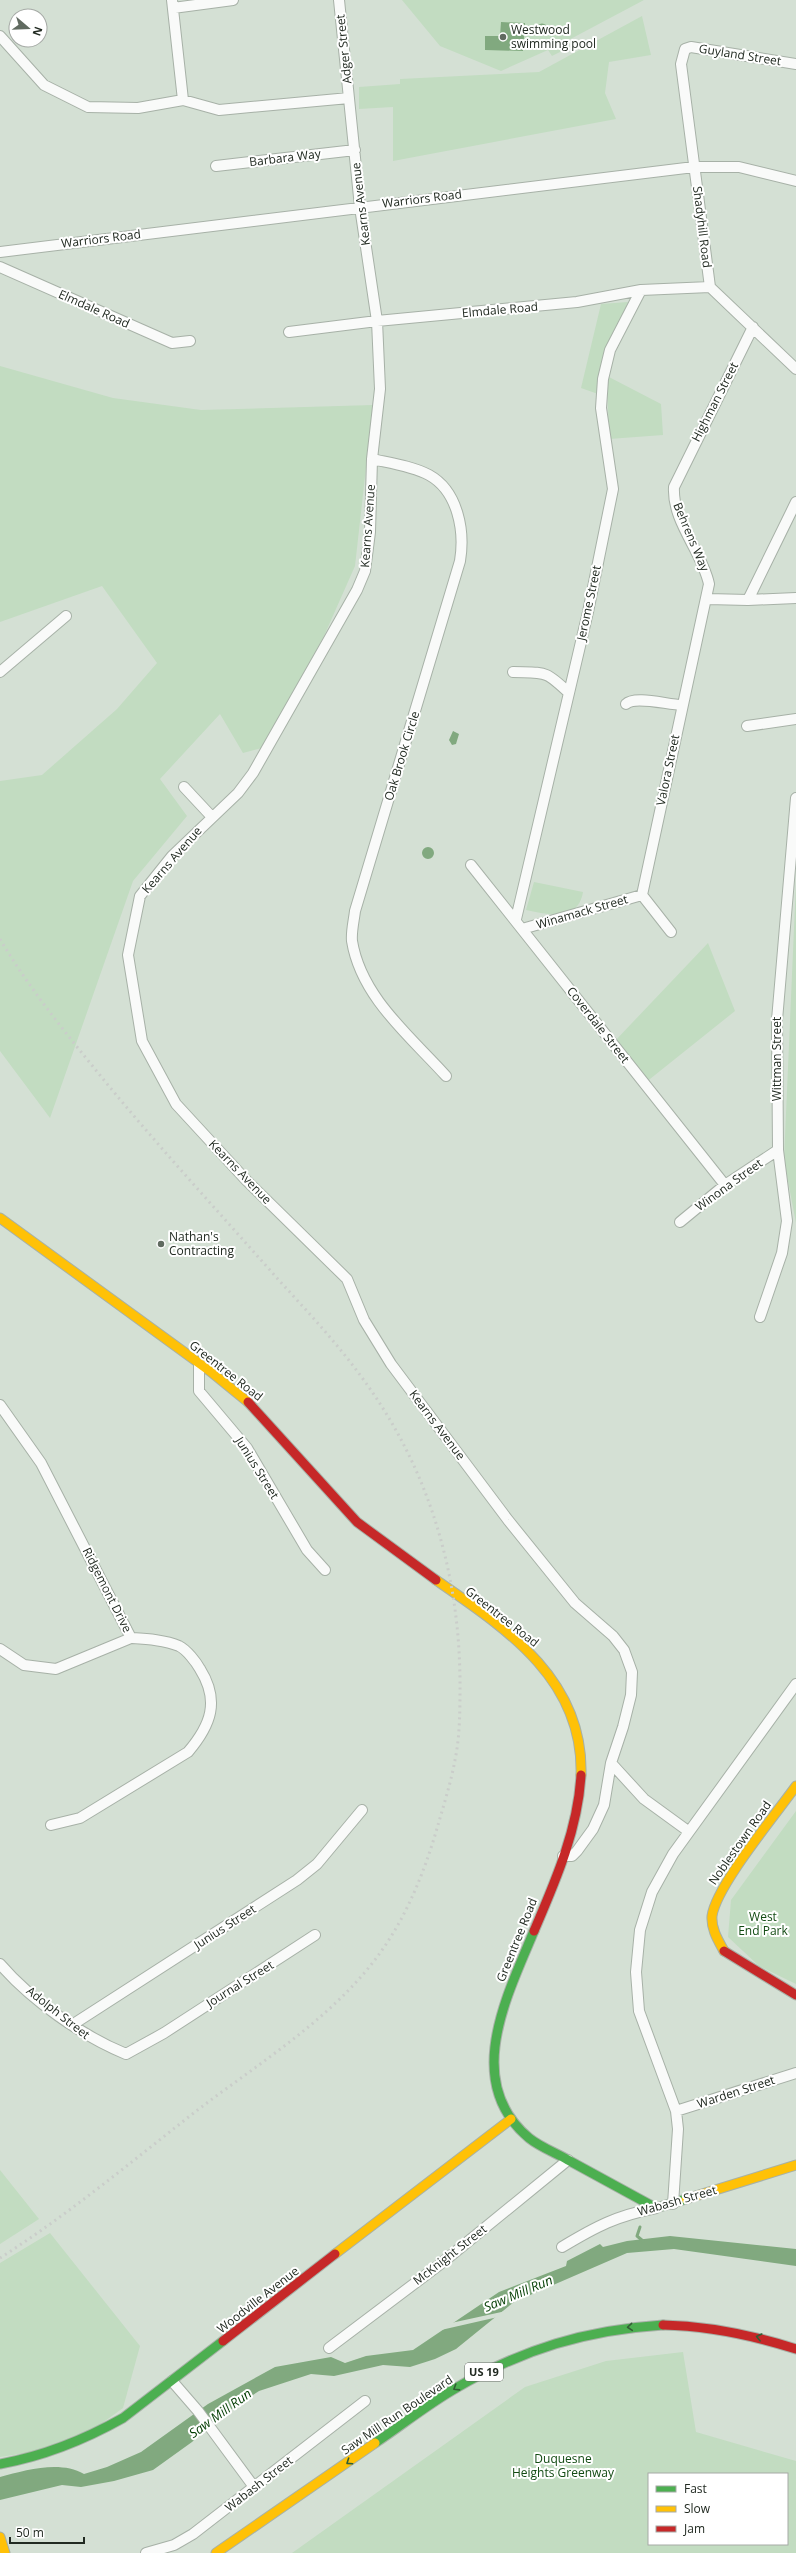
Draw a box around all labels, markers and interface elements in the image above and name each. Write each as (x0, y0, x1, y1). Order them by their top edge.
north arrow (8, 8, 48, 48)
street label: Adger Street (331, 13, 356, 85)
place label: Westwood swimming pool (511, 21, 596, 52)
text: N (29, 25, 46, 38)
marker: Westwood swimming pool (498, 32, 508, 42)
street label: Guyland Street (698, 40, 782, 69)
street label: Barbara Way (248, 145, 323, 170)
street label: Kearns Avenue (347, 161, 374, 247)
street label: Warriors Road (381, 185, 463, 212)
street label: Shadyhill Road (689, 185, 716, 269)
street label: Warriors Road (60, 225, 142, 252)
street label: Elmdale Road (56, 285, 133, 332)
street label: Elmdale Road (461, 298, 539, 321)
street label: Highman Street (687, 359, 742, 445)
street label: Kearns Avenue (356, 483, 379, 568)
street label: Behrens Way (669, 500, 714, 575)
street label: Jerome Street (572, 564, 605, 643)
street label: Oak Brook Circle (380, 709, 423, 803)
street label: Valora Street (652, 733, 683, 807)
street label: Kearns Avenue (138, 822, 206, 897)
street label: Winamack Street (534, 890, 630, 933)
street label: Coverdale Street (563, 983, 634, 1067)
street label: Wittman Street (768, 1017, 785, 1101)
street label: Kearns Avenue (205, 1136, 276, 1208)
street label: Winona Street (692, 1154, 766, 1215)
place label: Nathan's Contracting (169, 1228, 234, 1259)
marker: Nathan's Contracting (156, 1239, 166, 1249)
street label: Greentree Road (186, 1337, 267, 1405)
street label: Kearns Avenue (405, 1386, 470, 1463)
street label: Junius Street (231, 1432, 283, 1502)
street label: Ridgemont Drive (79, 1544, 136, 1636)
street label: Greentree Road (462, 1583, 543, 1651)
street label: Noblestown Road (704, 1797, 775, 1888)
street label: Greentree Road (492, 1895, 541, 1984)
street label: Junius Street (190, 1900, 259, 1954)
park label: West End Park (738, 1908, 788, 1939)
street label: Journal Street (202, 1956, 277, 2012)
street label: Adolph Street (23, 1982, 94, 2043)
street label: Warden Street (695, 2071, 777, 2112)
street label: Wabash Street (635, 2181, 718, 2220)
street label: McKnight Street (409, 2220, 490, 2289)
street label: Woodville Avenue (213, 2262, 302, 2337)
water label: Saw Mill Run (481, 2270, 555, 2316)
one-way arrow (627, 2323, 633, 2332)
one-way arrow (756, 2334, 762, 2342)
road number: US 19 (465, 2363, 503, 2381)
street label: Saw Mill Run Boulevard (338, 2371, 456, 2458)
water label: Saw Mill Run (185, 2384, 255, 2442)
one-way arrow (454, 2384, 461, 2391)
park label: Duquesne Heights Greenway (512, 2450, 615, 2481)
street label: Wabash Street (221, 2452, 296, 2515)
one-way arrow (346, 2457, 353, 2465)
legend (648, 2473, 788, 2545)
text: Fast (684, 2480, 707, 2497)
text: Slow (684, 2500, 711, 2517)
scale bar (10, 2519, 84, 2545)
text: Jam (683, 2520, 705, 2537)
text: 50 m (16, 2524, 44, 2541)

